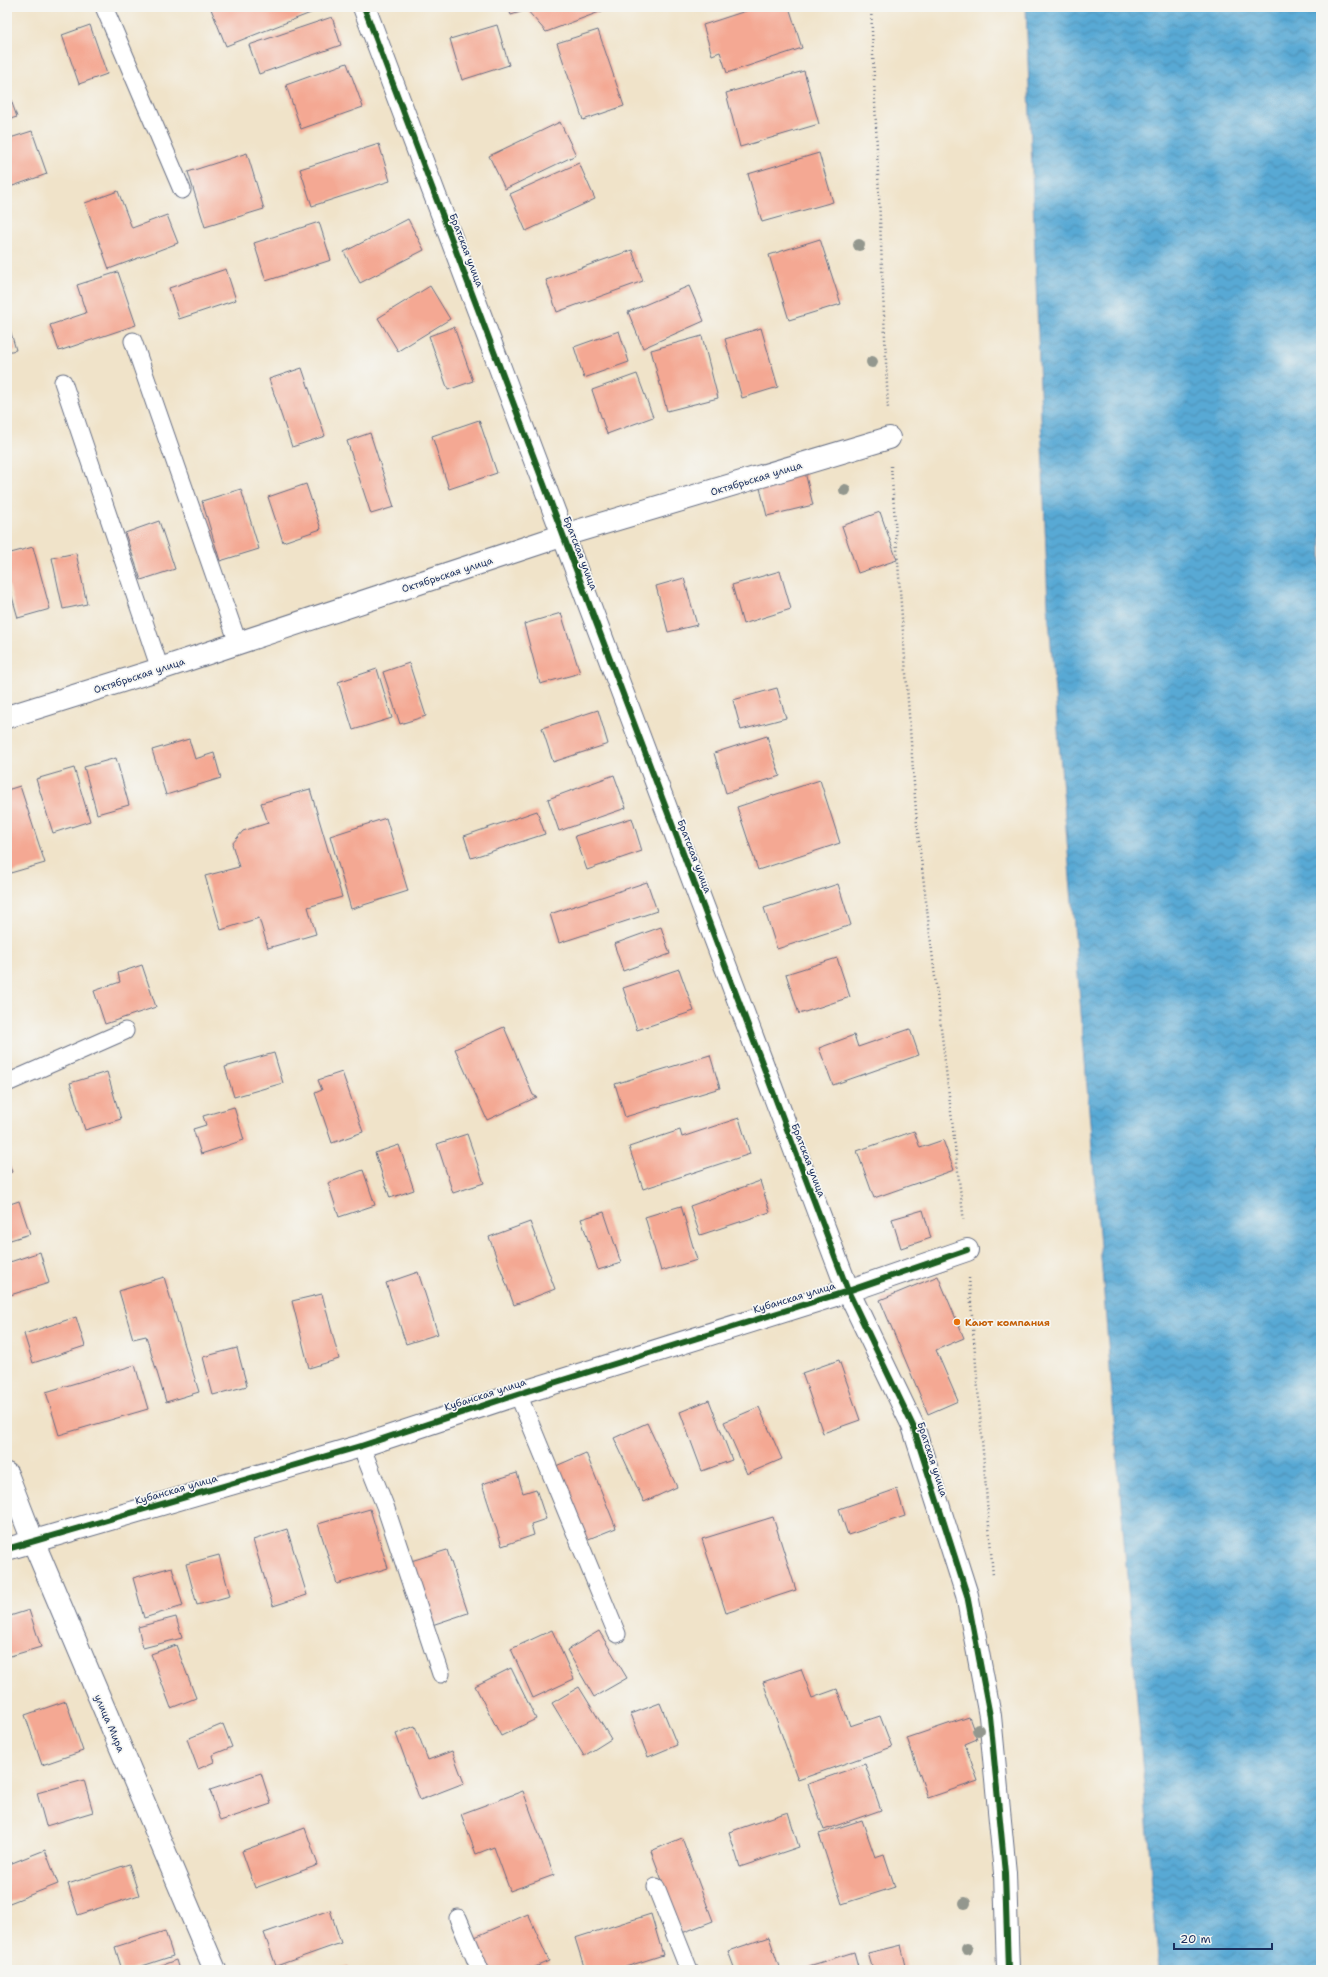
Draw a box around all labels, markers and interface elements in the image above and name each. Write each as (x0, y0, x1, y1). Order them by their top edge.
street label: Братская улица (446, 211, 487, 290)
street label: Октябрьская улица (709, 458, 804, 499)
street label: Братская улица (560, 514, 601, 593)
street label: Октябрьская улица (400, 553, 495, 595)
street label: Октябрьская улица (92, 654, 187, 696)
street label: Братская улица (674, 817, 715, 896)
street label: Братская улица (788, 1121, 829, 1200)
street label: Кубанская улица (752, 1279, 837, 1316)
place label: Кают компания (965, 1316, 1050, 1329)
marker: Кают компания (952, 1317, 962, 1327)
street label: Кубанская улица (443, 1375, 528, 1414)
street label: Братская улица (914, 1420, 951, 1499)
street label: Кубанская улица (133, 1471, 220, 1507)
street label: улица Мира (92, 1692, 128, 1755)
scale bar (1174, 1925, 1272, 1951)
text: 20 m (1180, 1931, 1211, 1947)

